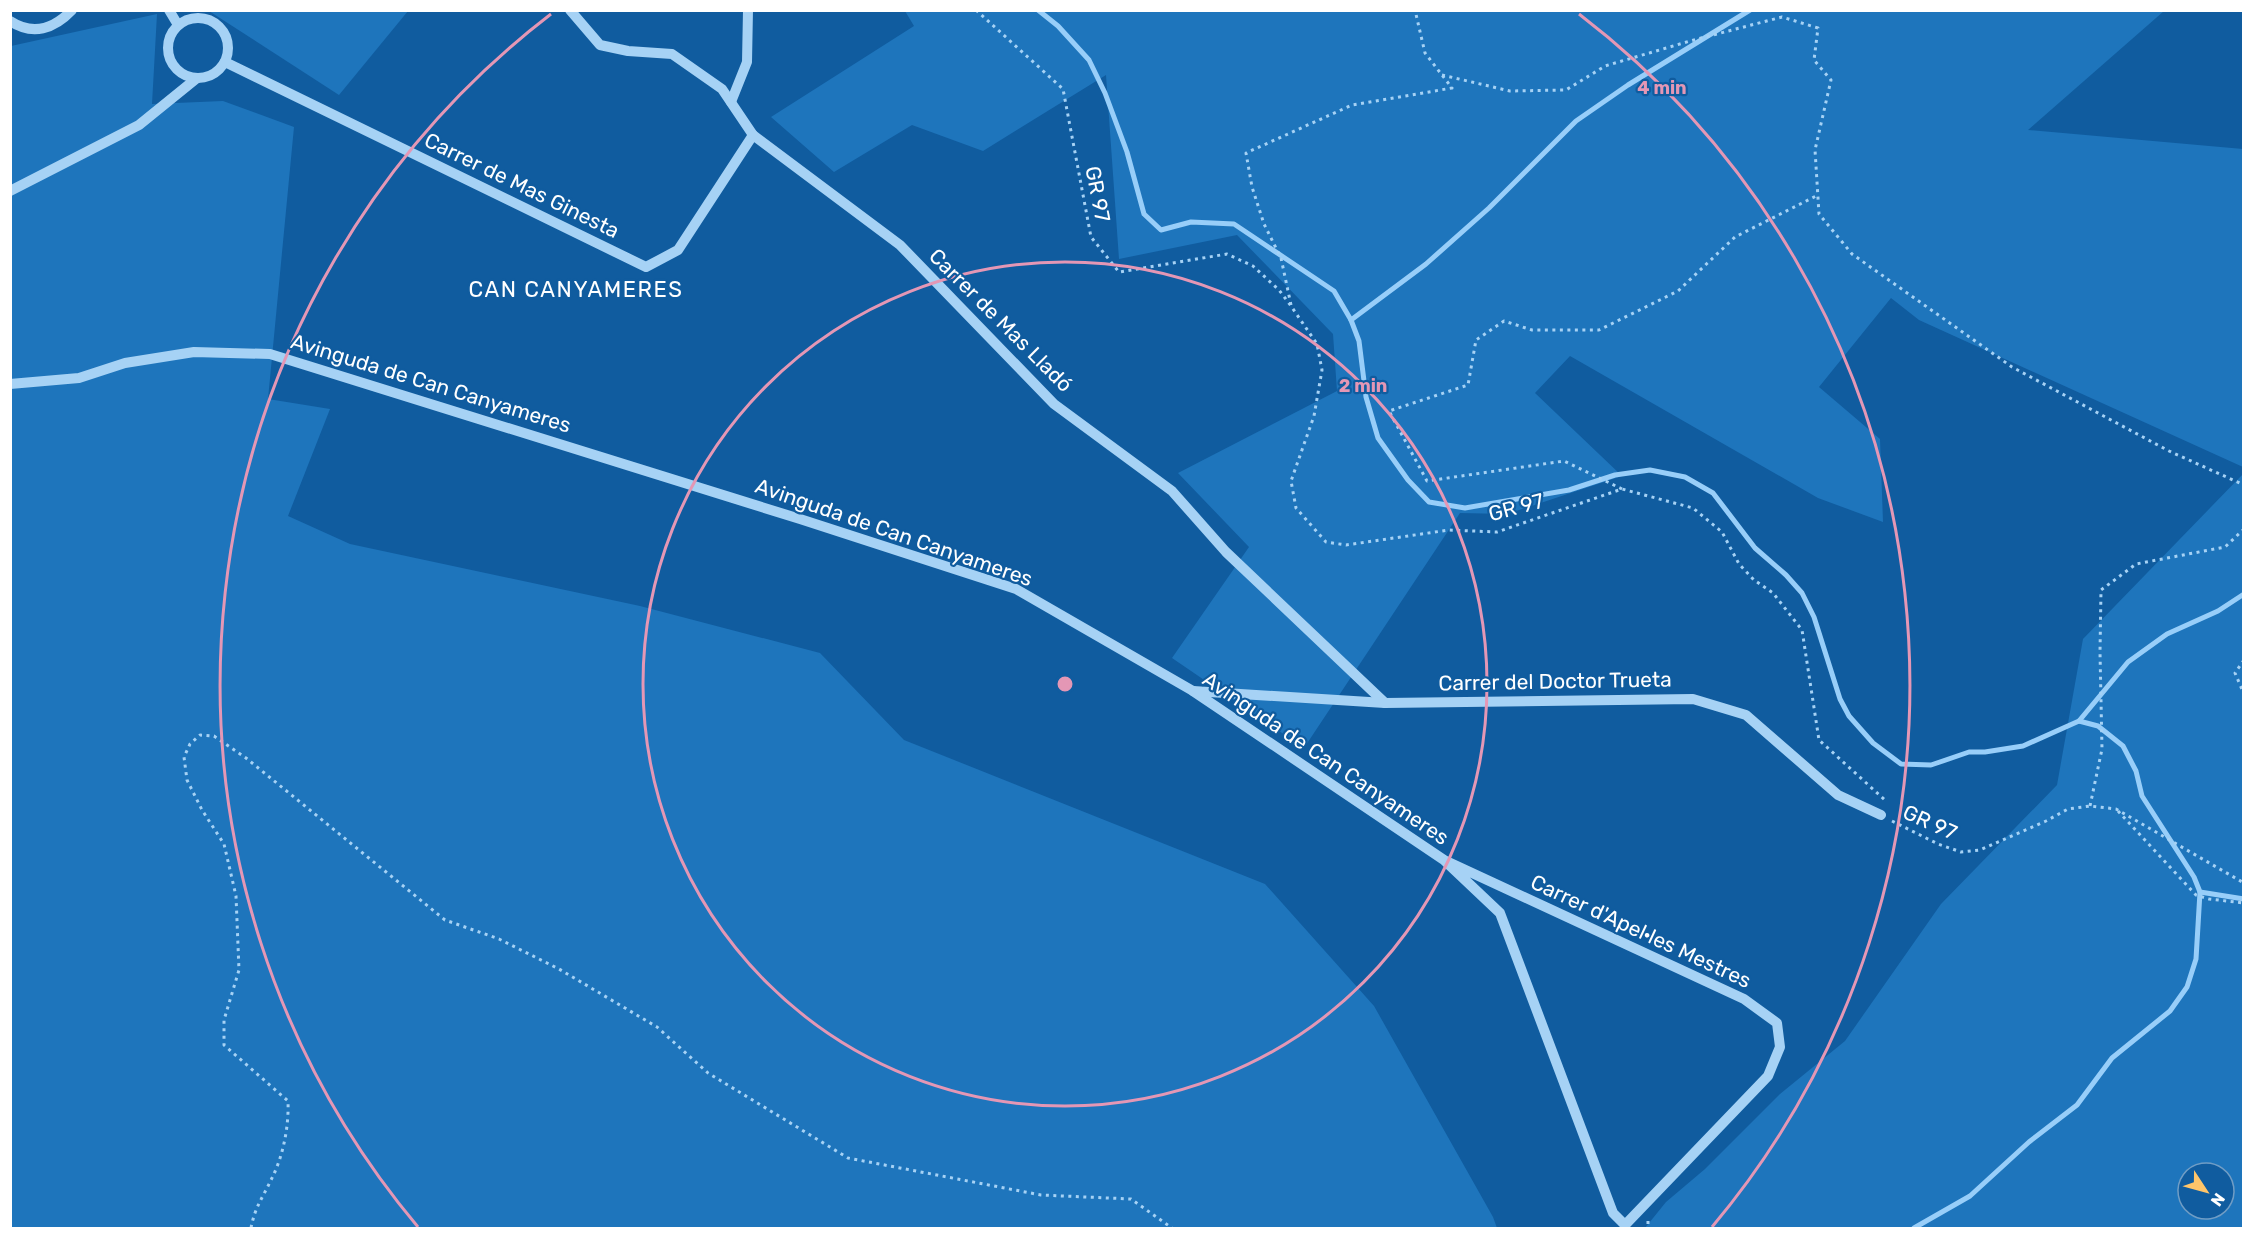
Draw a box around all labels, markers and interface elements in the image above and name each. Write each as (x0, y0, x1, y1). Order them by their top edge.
text: 4 min (1637, 77, 1687, 99)
street label: Carrer de Mas Ginesta (421, 127, 623, 243)
street label: GR 97 (1080, 164, 1116, 224)
street label: Carrer de Mas Lladó (924, 243, 1078, 397)
district label: CAN CANYAMERES (468, 276, 684, 303)
street label: Avinguda de Can Canyameres (288, 328, 574, 438)
text: 2 min (1339, 375, 1387, 397)
street label: Avinguda de Can Canyameres (752, 473, 1036, 591)
street label: GR 97 (1486, 488, 1547, 526)
street label: Avinguda de Can Canyameres (1198, 666, 1454, 850)
street label: Carrer del Doctor Trueta (1438, 666, 1672, 696)
centre of rings (1055, 674, 1075, 694)
street label: GR 97 (1899, 799, 1961, 845)
street label: Carrer d'Apel·les Mestres (1527, 869, 1755, 993)
north arrow (2176, 1161, 2236, 1221)
text: N (2207, 1189, 2229, 1210)

